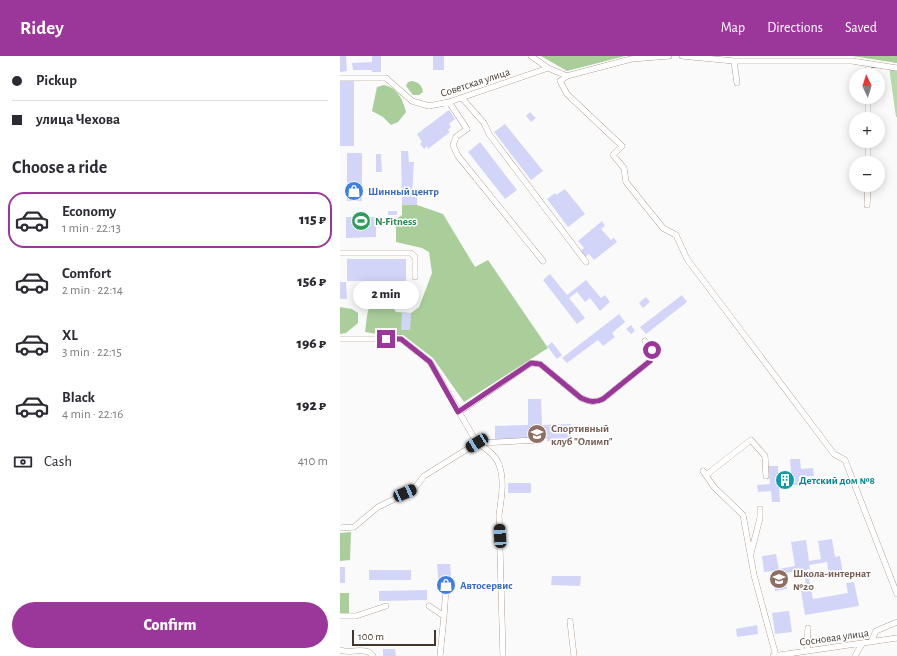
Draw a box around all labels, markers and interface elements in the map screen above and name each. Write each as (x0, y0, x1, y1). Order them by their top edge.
text: Ridey (20, 19, 64, 38)
text: Map (721, 21, 745, 35)
text: Directions (767, 21, 823, 35)
text: Saved (845, 21, 877, 35)
street label: Советская улица (439, 66, 511, 99)
north arrow (849, 68, 885, 104)
map controls (849, 68, 885, 192)
text: Pickup (36, 73, 77, 88)
text: улица Чехова (36, 112, 120, 127)
button: + (849, 112, 885, 148)
button: − (849, 156, 885, 192)
text: Choose a ride (12, 159, 107, 177)
shop icon: Шинный центр (343, 180, 365, 202)
place label: Шинный центр (368, 186, 439, 197)
icon: car (14, 202, 50, 238)
text: Economy (62, 204, 116, 219)
sports icon: N-Fitness (350, 210, 372, 232)
text: 115 ₽ (299, 212, 326, 227)
place label: N-Fitness (375, 216, 416, 227)
text: 1 min · 22:13 (62, 222, 121, 235)
icon: car (14, 264, 50, 300)
text: Comfort (62, 266, 111, 281)
text: 156 ₽ (297, 274, 326, 289)
callout: 2 min (353, 281, 419, 309)
text: 2 min · 22:14 (62, 284, 123, 297)
text: 2 min (371, 288, 401, 301)
icon: car (14, 326, 50, 362)
text: XL (62, 328, 78, 343)
route end (377, 330, 395, 348)
text: 196 ₽ (296, 336, 326, 351)
route start (643, 341, 661, 359)
text: 3 min · 22:15 (62, 346, 122, 359)
icon: car (14, 388, 50, 424)
text: Black (62, 390, 95, 405)
text: 192 ₽ (297, 398, 326, 413)
text: 4 min · 22:16 (62, 408, 123, 421)
school or university icon: Спортивный клуб "Олимп" (526, 423, 548, 445)
place label: Спортивный клуб "Олимп" (551, 423, 613, 447)
car (464, 432, 490, 454)
icon: cash (12, 451, 34, 473)
text: Cash (44, 454, 72, 469)
text: 410 m (298, 455, 328, 468)
building icon: Детский дом №8 (774, 469, 796, 491)
place label: Детский дом №8 (799, 475, 875, 486)
car (392, 483, 418, 503)
car (493, 524, 507, 548)
school or university icon: Школа-интернат №20 (768, 568, 790, 590)
place label: Школа-интернат №20 (793, 568, 871, 592)
shop icon: Автосервис (435, 574, 457, 596)
place label: Автосервис (460, 580, 513, 591)
button: Confirm (12, 602, 328, 648)
street label: Сосновая улица (799, 627, 869, 648)
scale bar (352, 628, 436, 647)
text: 100 m (358, 631, 384, 642)

